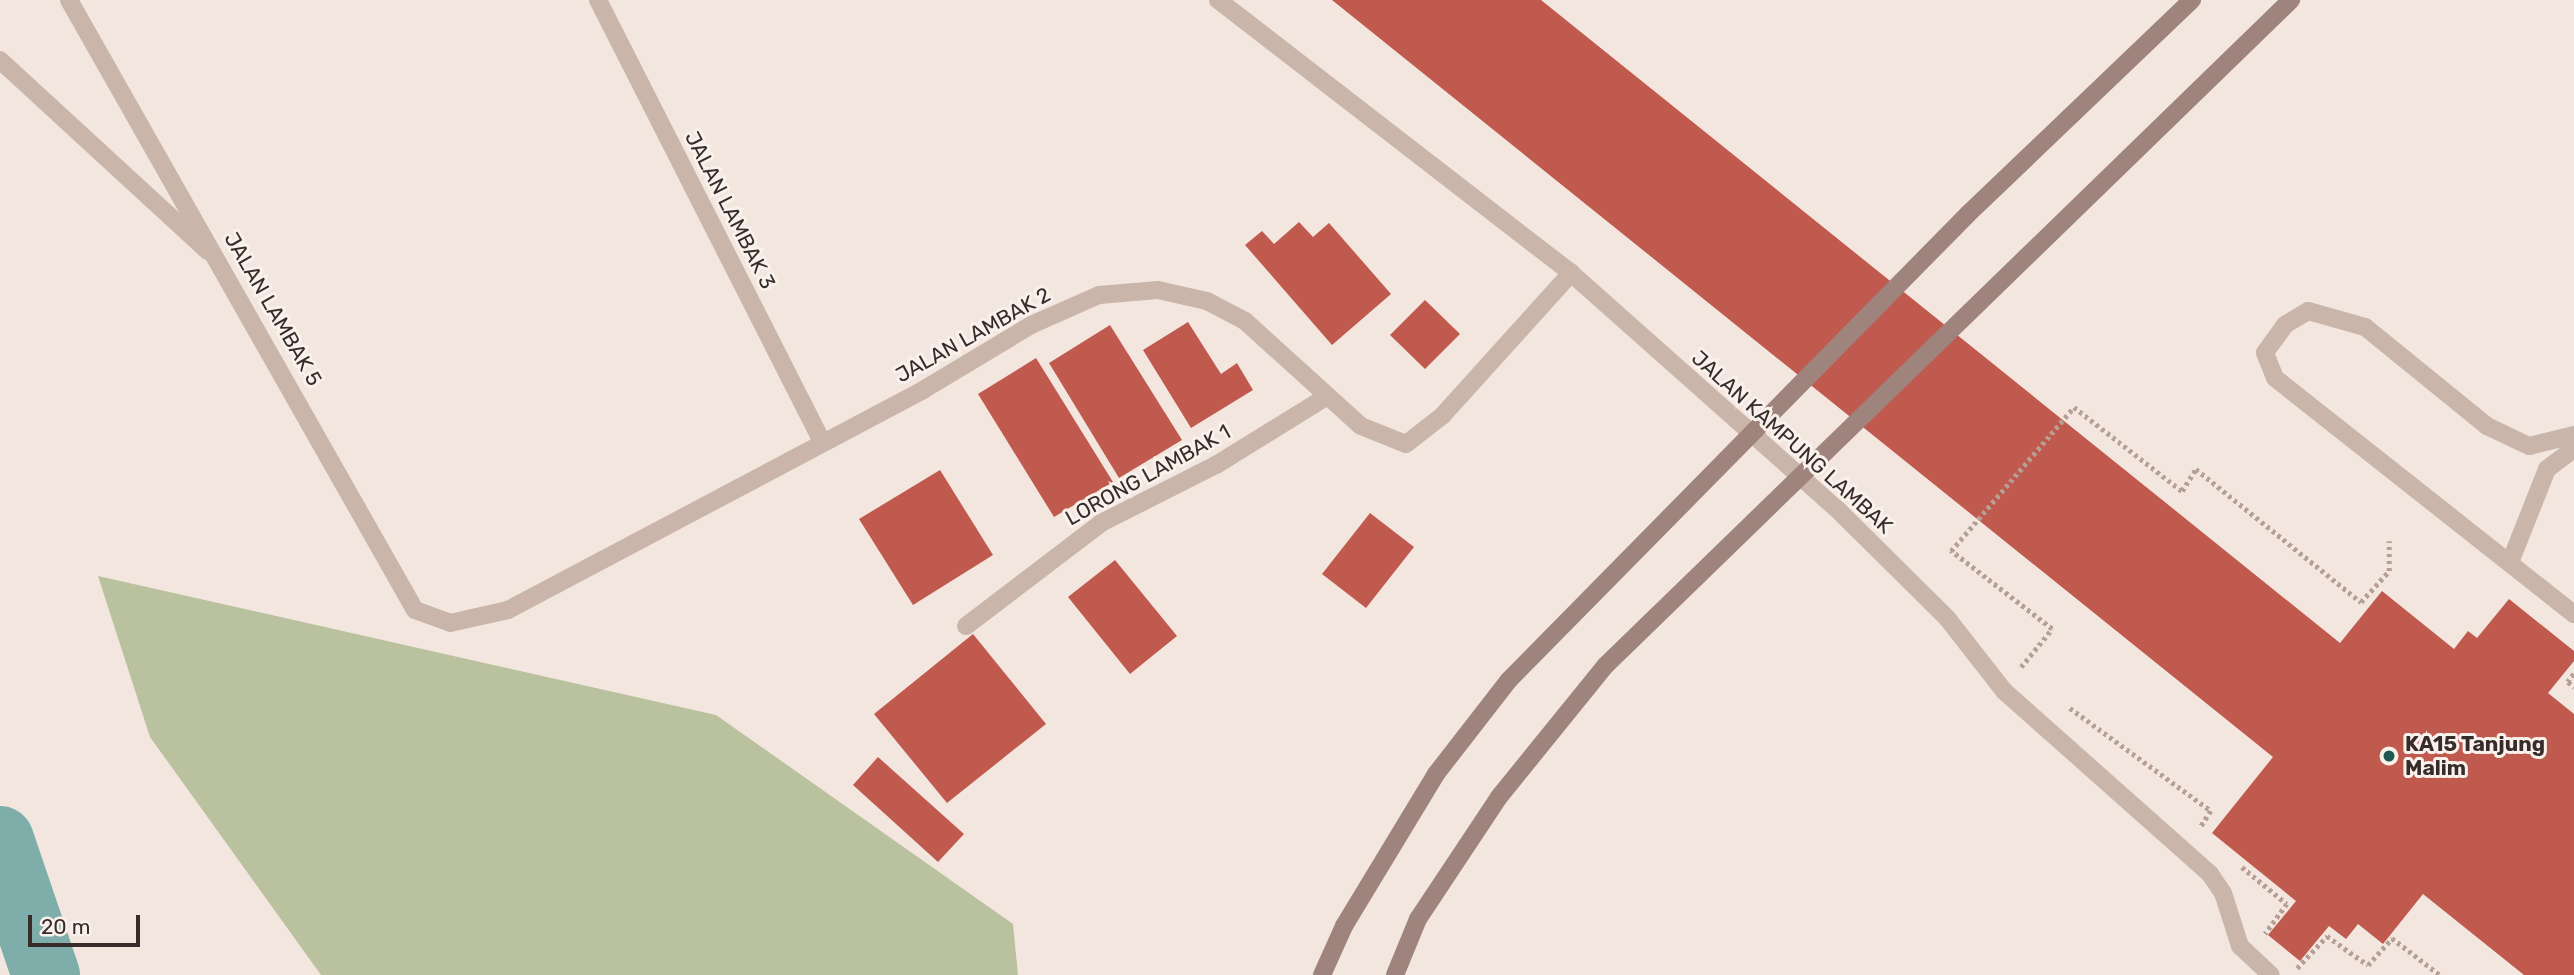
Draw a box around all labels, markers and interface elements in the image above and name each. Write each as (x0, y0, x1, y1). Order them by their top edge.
street label: JALAN LAMBAK 3 (679, 127, 781, 293)
street label: JALAN LAMBAK 5 (219, 228, 327, 390)
street label: JALAN LAMBAK 2 (891, 282, 1055, 388)
street label: JALAN KAMPUNG LAMBAK (1686, 345, 1898, 539)
street label: LORONG LAMBAK 1 (1061, 419, 1235, 531)
place label: KA15 Tanjung Malim (2405, 731, 2545, 781)
marker: KA15 Tanjung Malim (2379, 746, 2399, 766)
scale bar (32, 902, 144, 946)
text: 20 m (41, 914, 90, 939)

